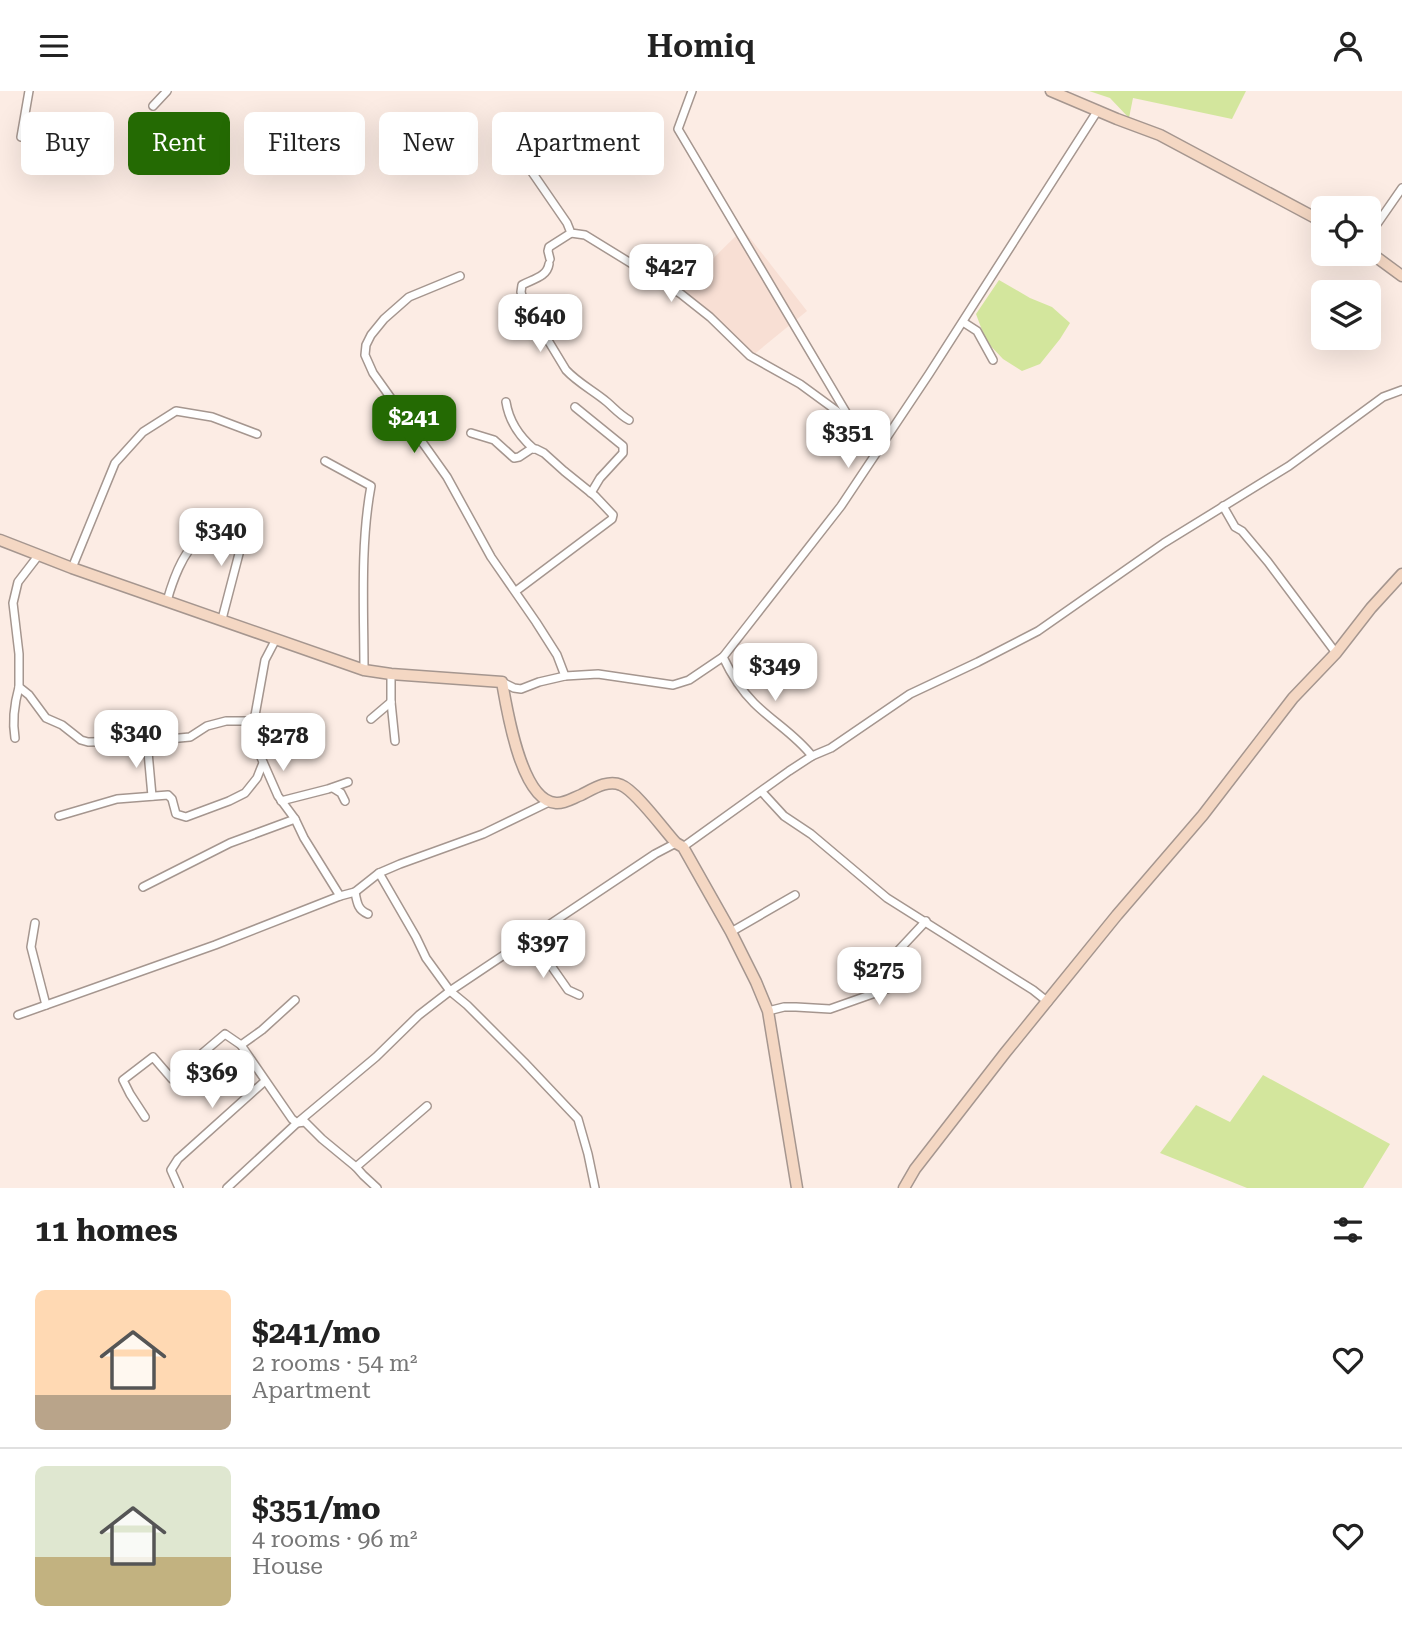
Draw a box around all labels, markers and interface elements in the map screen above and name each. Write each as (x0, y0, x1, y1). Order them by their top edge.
icon: menu (35, 27, 73, 65)
text: Homiq (647, 27, 755, 65)
icon: person (1329, 27, 1367, 65)
chip: Buy (21, 112, 114, 175)
chip: Rent (128, 112, 230, 175)
chip: Filters (244, 112, 365, 175)
chip: New (379, 112, 478, 175)
chip: Apartment (492, 112, 664, 175)
map controls (1311, 196, 1381, 350)
button: locate (1311, 196, 1381, 266)
pin: $427 (630, 245, 712, 304)
text: $427 (645, 253, 697, 280)
button: layers (1311, 280, 1381, 350)
pin: $640 (499, 295, 581, 354)
text: $640 (514, 303, 566, 330)
pin: $241 (373, 395, 455, 455)
text: $241 (388, 404, 440, 431)
pin: $351 (807, 411, 889, 470)
text: $351 (822, 419, 874, 446)
pin: $340 (180, 509, 262, 568)
text: $340 (195, 517, 247, 544)
pin: $349 (734, 643, 816, 703)
text: $349 (749, 652, 801, 679)
pin: $340 (95, 711, 177, 770)
pin: $278 (242, 713, 324, 773)
text: $340 (110, 719, 162, 746)
text: $278 (257, 722, 309, 749)
pin: $397 (502, 921, 584, 980)
text: $397 (517, 929, 569, 956)
pin: $275 (838, 947, 920, 1007)
text: $275 (853, 956, 905, 983)
pin: $369 (171, 1051, 253, 1110)
text: $369 (186, 1059, 238, 1086)
icon: filters (1329, 1211, 1367, 1249)
text: 11 homes (35, 1213, 178, 1248)
text: $241/mo (252, 1315, 381, 1350)
icon: home (91, 1318, 175, 1402)
icon: heart (1329, 1341, 1367, 1379)
text: 2 rooms · 54 m² (252, 1350, 418, 1377)
text: Apartment (252, 1377, 371, 1404)
text: $351/mo (252, 1491, 381, 1526)
icon: home (91, 1494, 175, 1578)
icon: heart (1329, 1517, 1367, 1555)
text: 4 rooms · 96 m² (252, 1526, 418, 1553)
text: House (252, 1553, 323, 1580)

